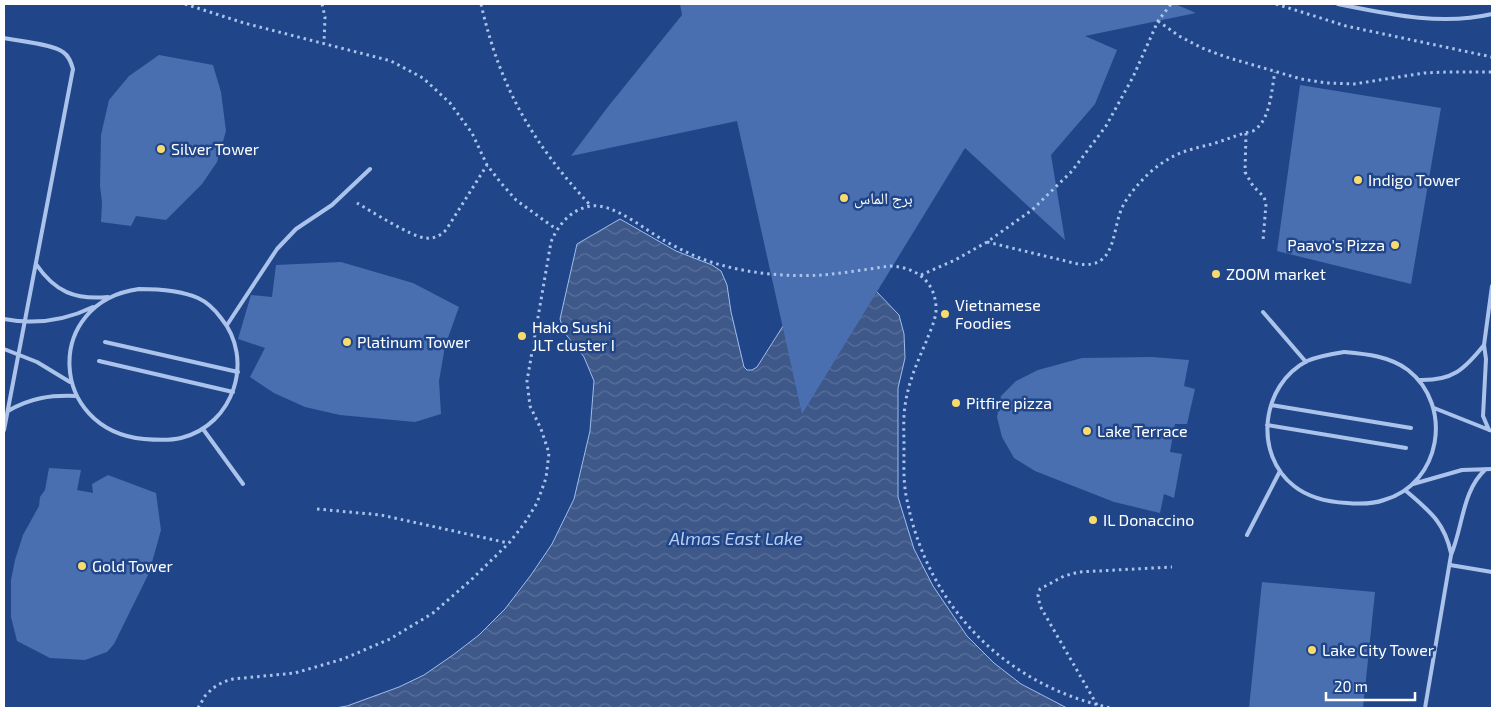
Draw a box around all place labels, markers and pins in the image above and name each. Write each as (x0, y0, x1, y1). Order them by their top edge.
place label: Silver Tower (171, 139, 260, 158)
marker: Silver Tower (155, 143, 167, 155)
place label: Indigo Tower (1368, 170, 1461, 189)
marker: Indigo Tower (1352, 174, 1364, 186)
place label: برج الماس (854, 188, 913, 209)
marker: برج الماس (838, 192, 850, 204)
place label: Paavo's Pizza (1287, 235, 1385, 254)
marker: Paavo's Pizza (1389, 239, 1401, 251)
place label: ZOOM market (1226, 264, 1326, 283)
marker: ZOOM market (1210, 268, 1222, 280)
place label: Vietnamese Foodies (955, 295, 1041, 332)
marker: Vietnamese Foodies (939, 308, 951, 320)
place label: Hako Sushi JLT cluster I (532, 317, 615, 354)
marker: Hako Sushi JLT cluster I (516, 330, 528, 342)
place label: Platinum Tower (357, 332, 471, 351)
marker: Platinum Tower (341, 336, 353, 348)
place label: Pitfire pizza (966, 393, 1052, 412)
marker: Pitfire pizza (950, 397, 962, 409)
place label: Lake Terrace (1097, 421, 1188, 440)
marker: Lake Terrace (1081, 425, 1093, 437)
place label: IL Donaccino (1103, 510, 1194, 529)
marker: IL Donaccino (1087, 514, 1099, 526)
place label: Gold Tower (92, 556, 174, 575)
marker: Gold Tower (76, 560, 88, 572)
place label: Lake City Tower (1322, 640, 1435, 659)
marker: Lake City Tower (1306, 644, 1318, 656)

